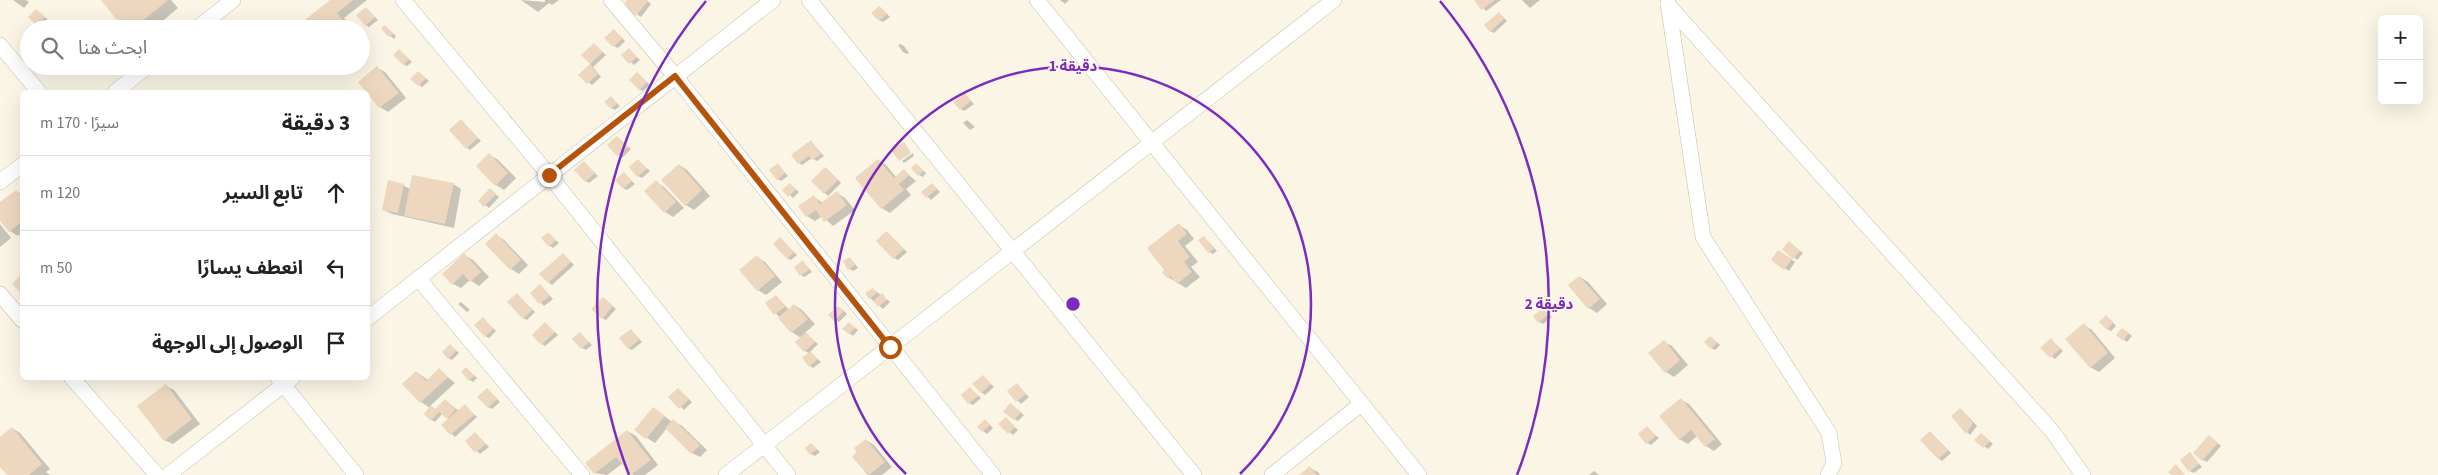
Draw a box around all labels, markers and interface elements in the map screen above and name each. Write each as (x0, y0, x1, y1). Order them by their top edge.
map controls (2378, 15, 2423, 105)
button: + (2378, 15, 2423, 60)
search box (20, 20, 370, 75)
icon: search (38, 34, 66, 62)
text: ابحث هنا (78, 35, 147, 62)
text: 1 دقيقة (1049, 56, 1098, 77)
button: − (2378, 60, 2423, 105)
text: 3 دقيقة (282, 108, 350, 138)
text: سيرًا · 170 m (40, 112, 119, 134)
route end (538, 164, 561, 187)
icon: ahead (322, 179, 350, 207)
text: تابع السير (223, 180, 303, 207)
text: 120 m (40, 182, 80, 204)
icon: left (322, 254, 350, 282)
text: انعطف يسارًا (197, 255, 303, 282)
text: 50 m (40, 257, 72, 279)
text: 2 دقيقة (1525, 294, 1574, 315)
centre of rings (1064, 295, 1082, 313)
icon: arrive (322, 329, 350, 357)
text: الوصول إلى الوجهة (152, 330, 303, 357)
route start (879, 336, 902, 359)

